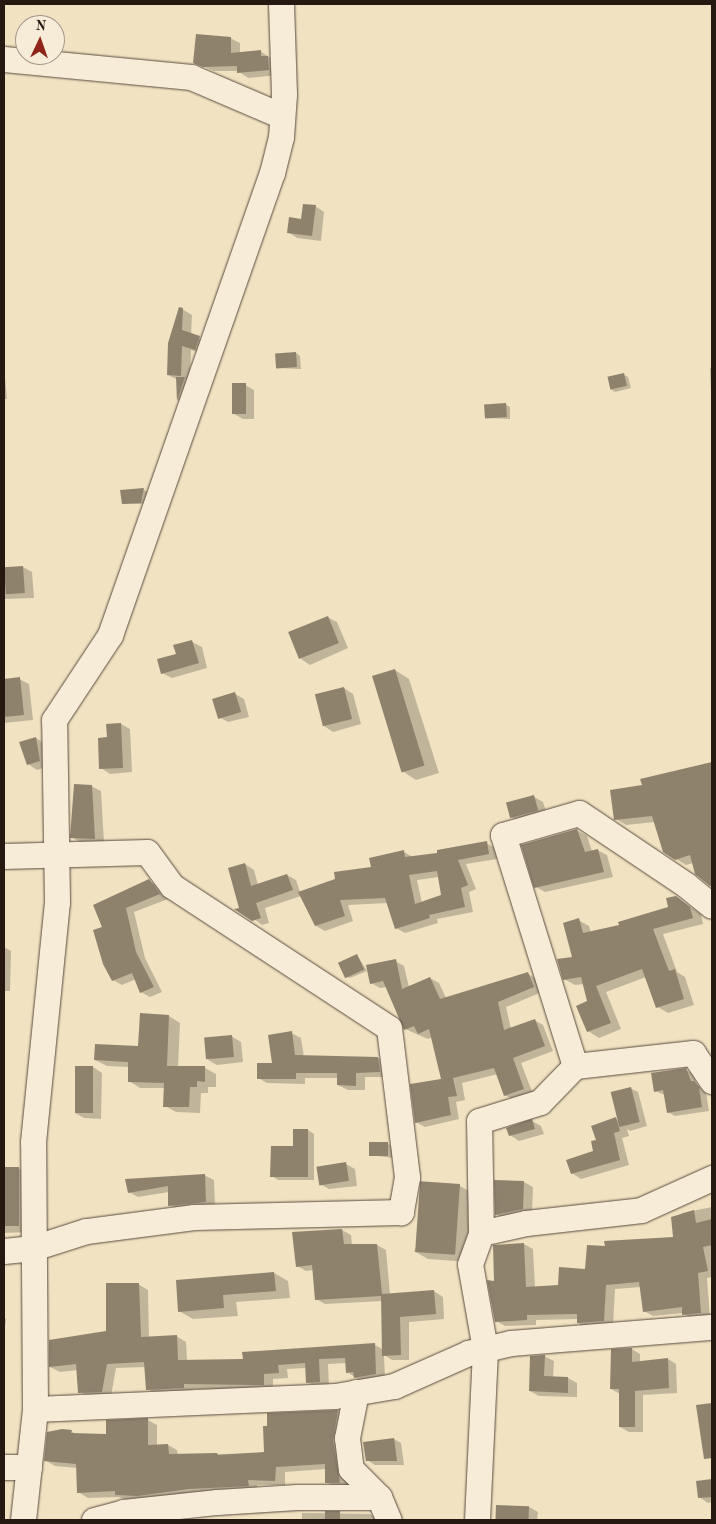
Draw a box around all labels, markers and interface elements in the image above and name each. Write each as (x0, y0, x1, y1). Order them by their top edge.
north arrow (15, 15, 65, 65)
text: N (35, 19, 46, 33)

